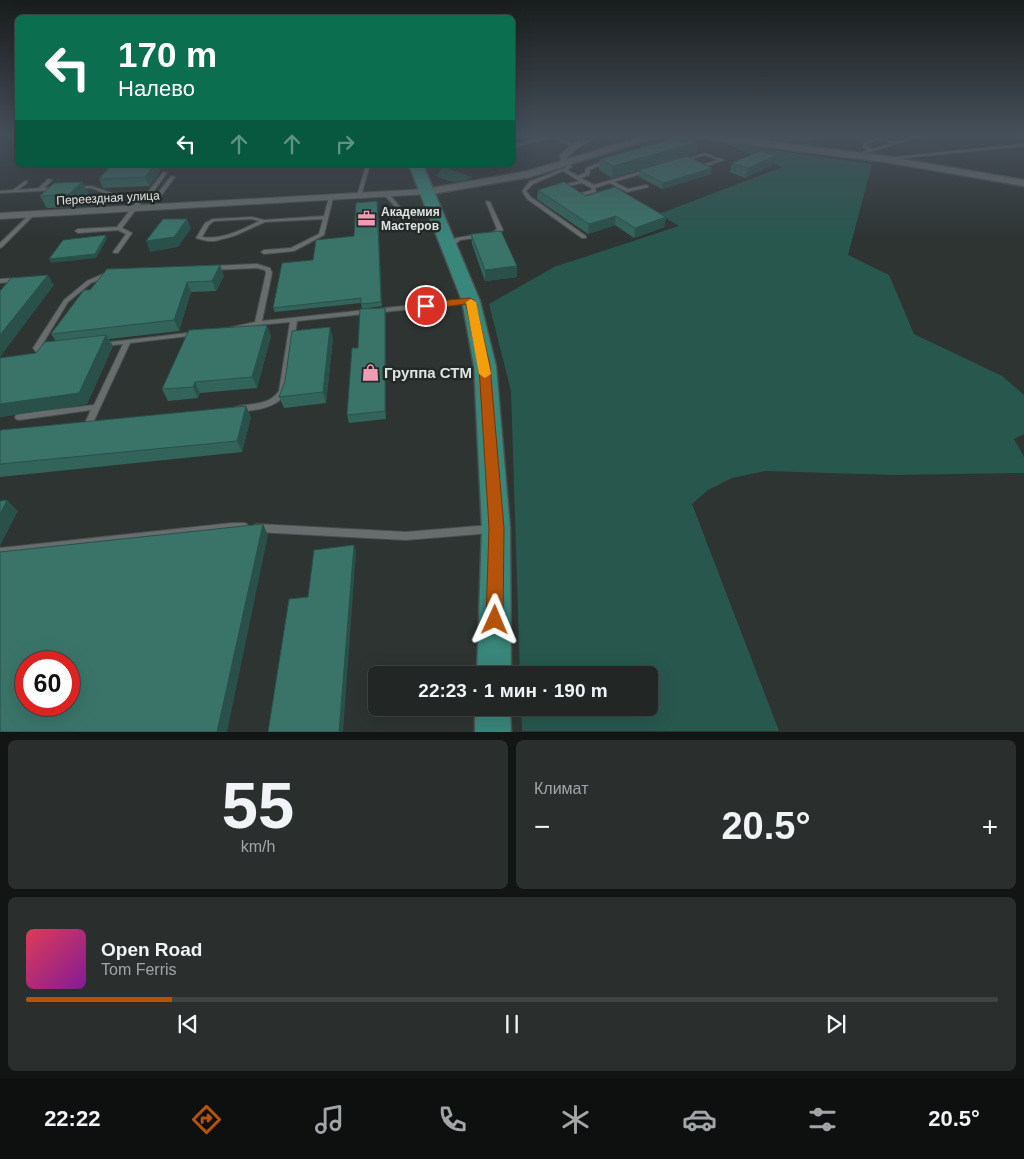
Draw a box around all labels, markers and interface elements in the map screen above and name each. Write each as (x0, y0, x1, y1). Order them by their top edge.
icon: left (35, 35, 100, 100)
text: 170 m (118, 35, 217, 74)
text: Налево (118, 76, 195, 101)
icon: left (172, 130, 200, 158)
icon: ahead (225, 130, 253, 158)
icon: ahead (278, 130, 306, 158)
icon: right (331, 130, 359, 158)
street label: Переездная улица (56, 188, 160, 208)
place label: Академия Мастеров (381, 205, 440, 233)
office icon: Академия Мастеров (357, 209, 377, 229)
pin (405, 285, 447, 327)
icon: arrive (412, 292, 440, 320)
shop icon: Группа СТМ (360, 362, 380, 382)
place label: Группа СТМ (384, 364, 472, 381)
position arrow (468, 593, 520, 645)
speed limit sign: 60 (15, 651, 80, 716)
text: 22:23 · 1 мин · 190 m (418, 680, 608, 701)
text: 55 (222, 769, 294, 842)
text: Климат (534, 780, 588, 797)
text: 20.5° (721, 805, 811, 847)
text: − (534, 811, 550, 842)
text: + (982, 811, 998, 842)
text: km/h (241, 838, 275, 855)
text: Open Road (101, 939, 202, 960)
text: Tom Ferris (101, 961, 177, 978)
icon: previous (174, 1010, 202, 1038)
icon: pause (498, 1010, 526, 1038)
icon: next (822, 1010, 850, 1038)
icon: directions (189, 1102, 224, 1137)
icon: music (312, 1102, 347, 1137)
icon: phone (435, 1102, 470, 1137)
icon: climate (558, 1102, 593, 1137)
icon: car (682, 1102, 717, 1137)
icon: filters (805, 1102, 840, 1137)
text: 22:22 (44, 1106, 100, 1131)
text: 20.5° (928, 1106, 980, 1131)

